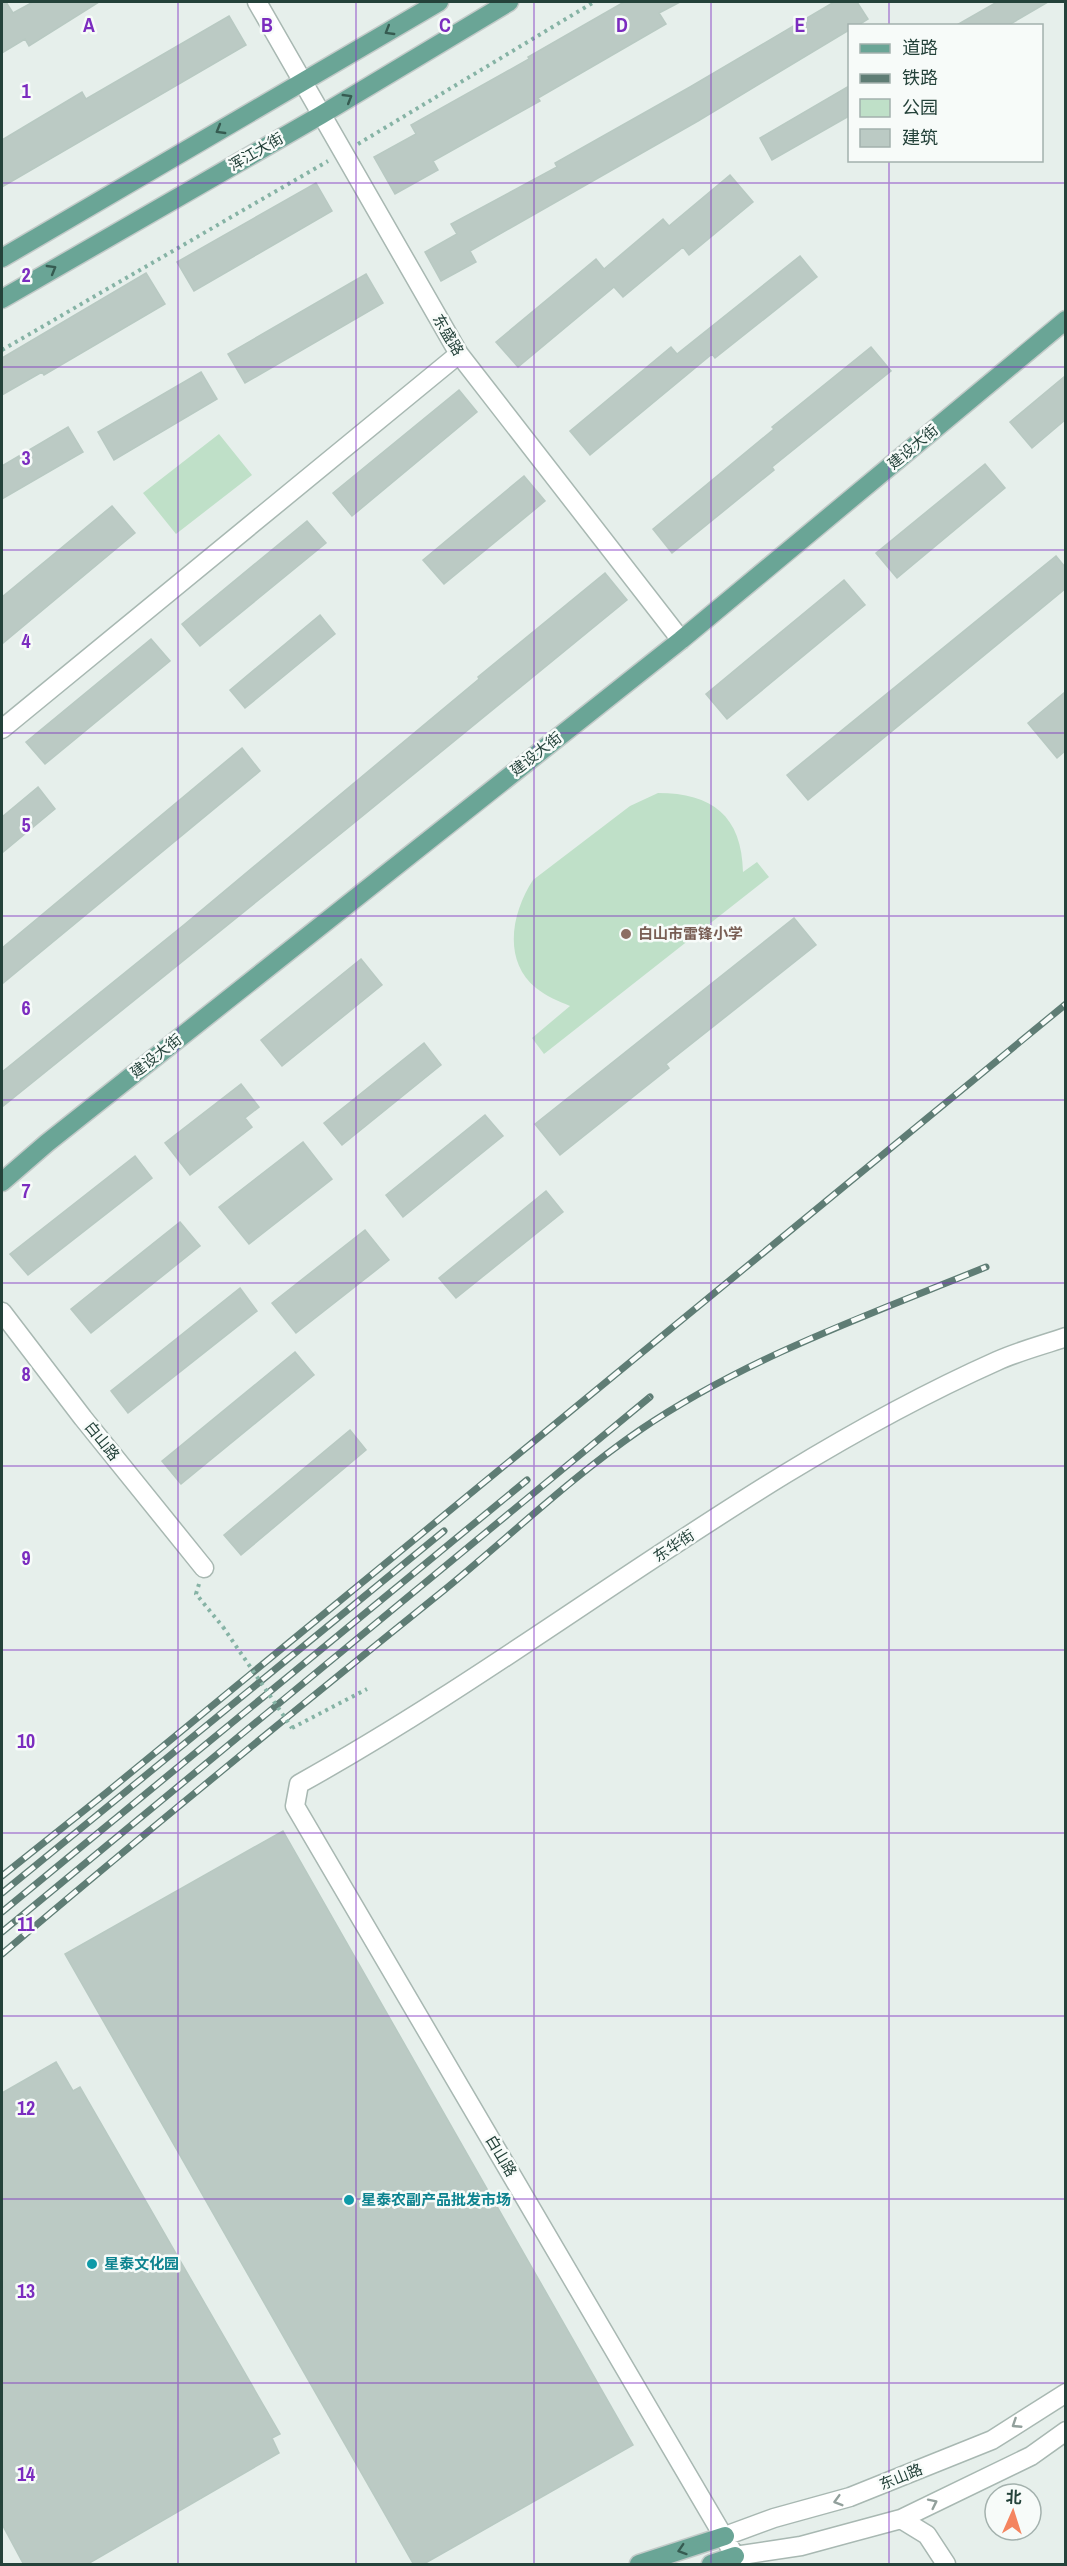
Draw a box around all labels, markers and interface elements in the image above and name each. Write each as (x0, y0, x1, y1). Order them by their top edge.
text: A (83, 11, 95, 38)
text: B (261, 11, 273, 38)
text: C (439, 11, 451, 38)
text: D (616, 11, 628, 38)
text: E (795, 11, 806, 38)
one-way arrow (384, 24, 395, 36)
legend (848, 24, 1043, 162)
text: 道路 (902, 35, 938, 60)
text: 铁路 (902, 65, 938, 90)
text: 1 (21, 77, 31, 104)
one-way arrow (342, 94, 352, 106)
text: 公园 (902, 95, 938, 120)
one-way arrow (216, 123, 227, 135)
text: 建筑 (902, 125, 938, 150)
street label: 浑江大街 (225, 127, 287, 176)
text: 2 (21, 261, 31, 288)
one-way arrow (46, 265, 56, 277)
street label: 东盛路 (428, 310, 469, 359)
street label: 建设大街 (883, 419, 942, 474)
text: 3 (21, 444, 31, 471)
text: 4 (21, 627, 31, 654)
street label: 建设大街 (506, 727, 566, 780)
text: 5 (21, 811, 31, 838)
place label: 白山市雷锋小学 (638, 923, 743, 944)
marker: 白山市雷锋小学 (619, 927, 633, 941)
text: 6 (21, 994, 31, 1021)
street label: 建设大街 (126, 1029, 186, 1082)
text: 7 (21, 1177, 31, 1204)
text: 8 (21, 1360, 31, 1387)
street label: 白山路 (80, 1417, 125, 1465)
street label: 东华街 (649, 1525, 698, 1567)
text: 9 (21, 1544, 31, 1571)
text: 10 (17, 1727, 35, 1754)
text: 11 (17, 1910, 36, 1937)
text: 12 (17, 2094, 35, 2121)
street label: 白山路 (481, 2131, 522, 2180)
place label: 星泰农副产品批发市场 (361, 2189, 511, 2210)
marker: 星泰农副产品批发市场 (342, 2193, 356, 2207)
place label: 星泰文化园 (104, 2253, 179, 2274)
marker: 星泰文化园 (85, 2257, 99, 2271)
text: 13 (17, 2277, 35, 2304)
one-way arrow (1012, 2417, 1022, 2429)
street label: 东山路 (876, 2458, 926, 2495)
text: 14 (17, 2460, 35, 2487)
north arrow (983, 2482, 1043, 2542)
text: 北 (1005, 2486, 1022, 2508)
one-way arrow (833, 2494, 843, 2506)
one-way arrow (927, 2499, 938, 2511)
one-way arrow (677, 2543, 688, 2556)

